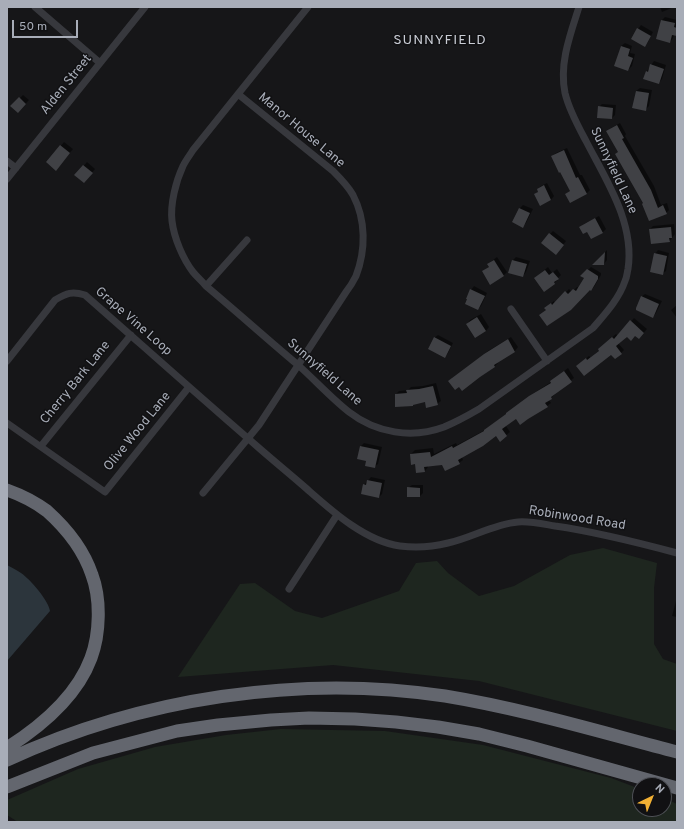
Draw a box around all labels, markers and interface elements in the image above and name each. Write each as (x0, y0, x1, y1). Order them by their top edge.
scale bar (14, 12, 80, 38)
text: 50 m (19, 19, 47, 35)
district label: SUNNYFIELD (393, 33, 487, 49)
street label: Alden Street (38, 52, 96, 118)
street label: Manor House Lane (254, 90, 348, 172)
street label: Sunnyfield Lane (586, 125, 640, 217)
street label: Grape Vine Loop (91, 284, 175, 360)
street label: Sunnyfield Lane (283, 336, 365, 410)
street label: Cherry Bark Lane (38, 338, 114, 428)
street label: Olive Wood Lane (101, 389, 175, 475)
street label: Robinwood Road (527, 504, 627, 534)
north arrow (632, 777, 672, 817)
text: N (652, 781, 667, 797)

